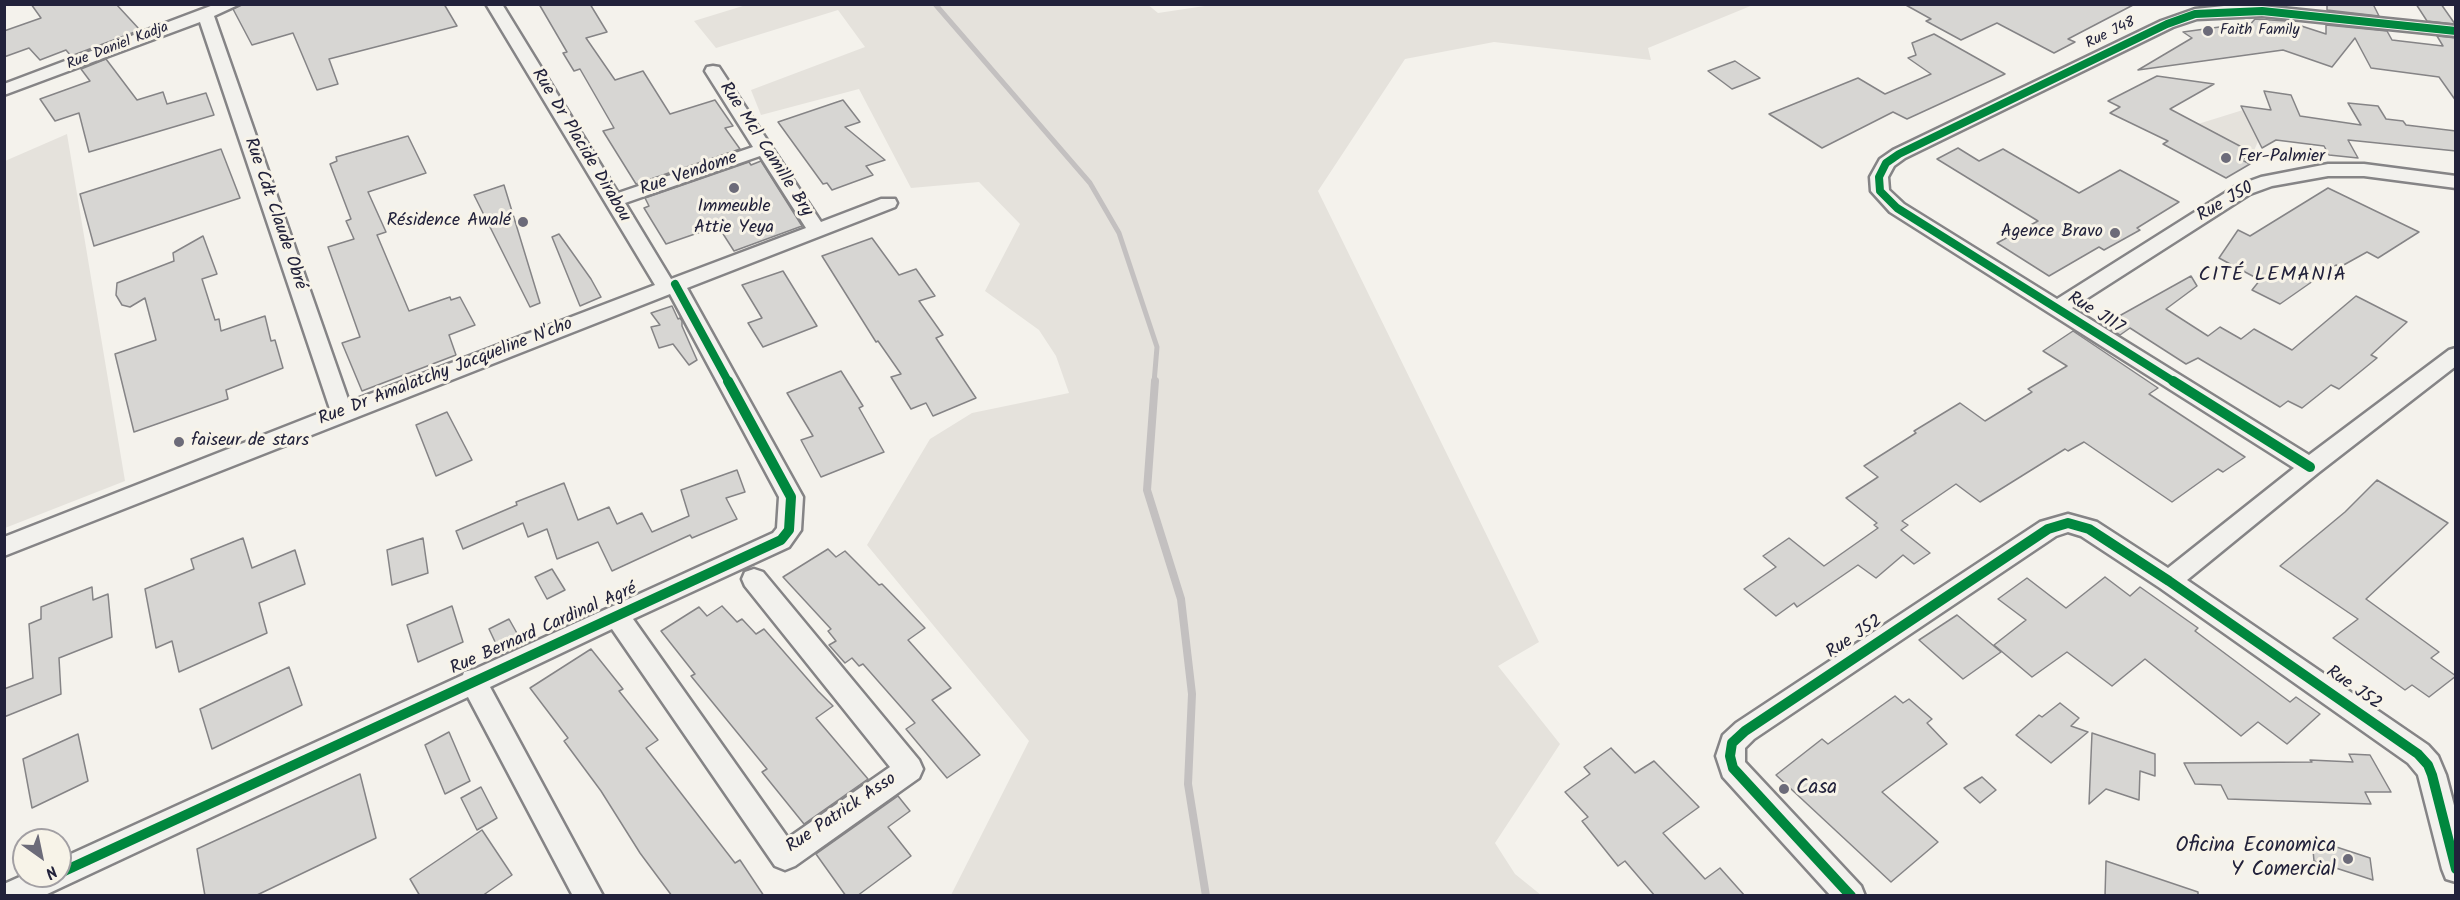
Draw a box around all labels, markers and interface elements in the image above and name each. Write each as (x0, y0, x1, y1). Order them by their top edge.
street label: Rue J48 (2083, 14, 2139, 54)
street label: Rue Daniel Kadja (65, 19, 171, 75)
place label: Faith Family (2220, 22, 2299, 40)
marker: Faith Family (2201, 24, 2215, 38)
street label: Rue Dr Placide Dirabou (526, 65, 634, 227)
street label: Rue Mcl Camille Bry (713, 79, 817, 221)
street label: Rue Cdt Claude Obré (238, 135, 310, 293)
place label: Fer-Palmier (2238, 147, 2325, 169)
street label: Rue Vendome (638, 148, 740, 202)
marker: Fer-Palmier (2219, 151, 2233, 165)
street label: Rue J50 (2194, 178, 2258, 228)
marker: Immeuble Attie Yeya (727, 181, 741, 195)
place label: Immeuble Attie Yeya (694, 197, 774, 240)
place label: Résidence Awalé (387, 211, 511, 233)
marker: Résidence Awalé (516, 215, 530, 229)
place label: Agence Bravo (2001, 222, 2103, 244)
marker: Agence Bravo (2108, 226, 2122, 240)
district label: CITÉ LEMANIA (2198, 265, 2348, 289)
street label: Rue J117 (2063, 288, 2127, 340)
street label: Rue Dr Amalatchy Jacqueline N'cho (316, 314, 576, 432)
place label: faiseur de stars (191, 431, 309, 453)
marker: faiseur de stars (172, 435, 186, 449)
street label: Rue Bernard Cardinal Agré (447, 579, 641, 681)
street label: Rue J52 (1823, 611, 1887, 665)
street label: Rue J52 (2321, 662, 2385, 716)
street label: Rue Patrick Asso (783, 769, 901, 859)
place label: Casa (1796, 776, 1837, 802)
marker: Casa (1777, 782, 1791, 796)
north arrow (12, 828, 72, 888)
place label: Oficina Economica Y Comercial (2175, 834, 2336, 884)
marker: Oficina Economica Y Comercial (2341, 852, 2355, 866)
text: N (40, 859, 62, 885)

